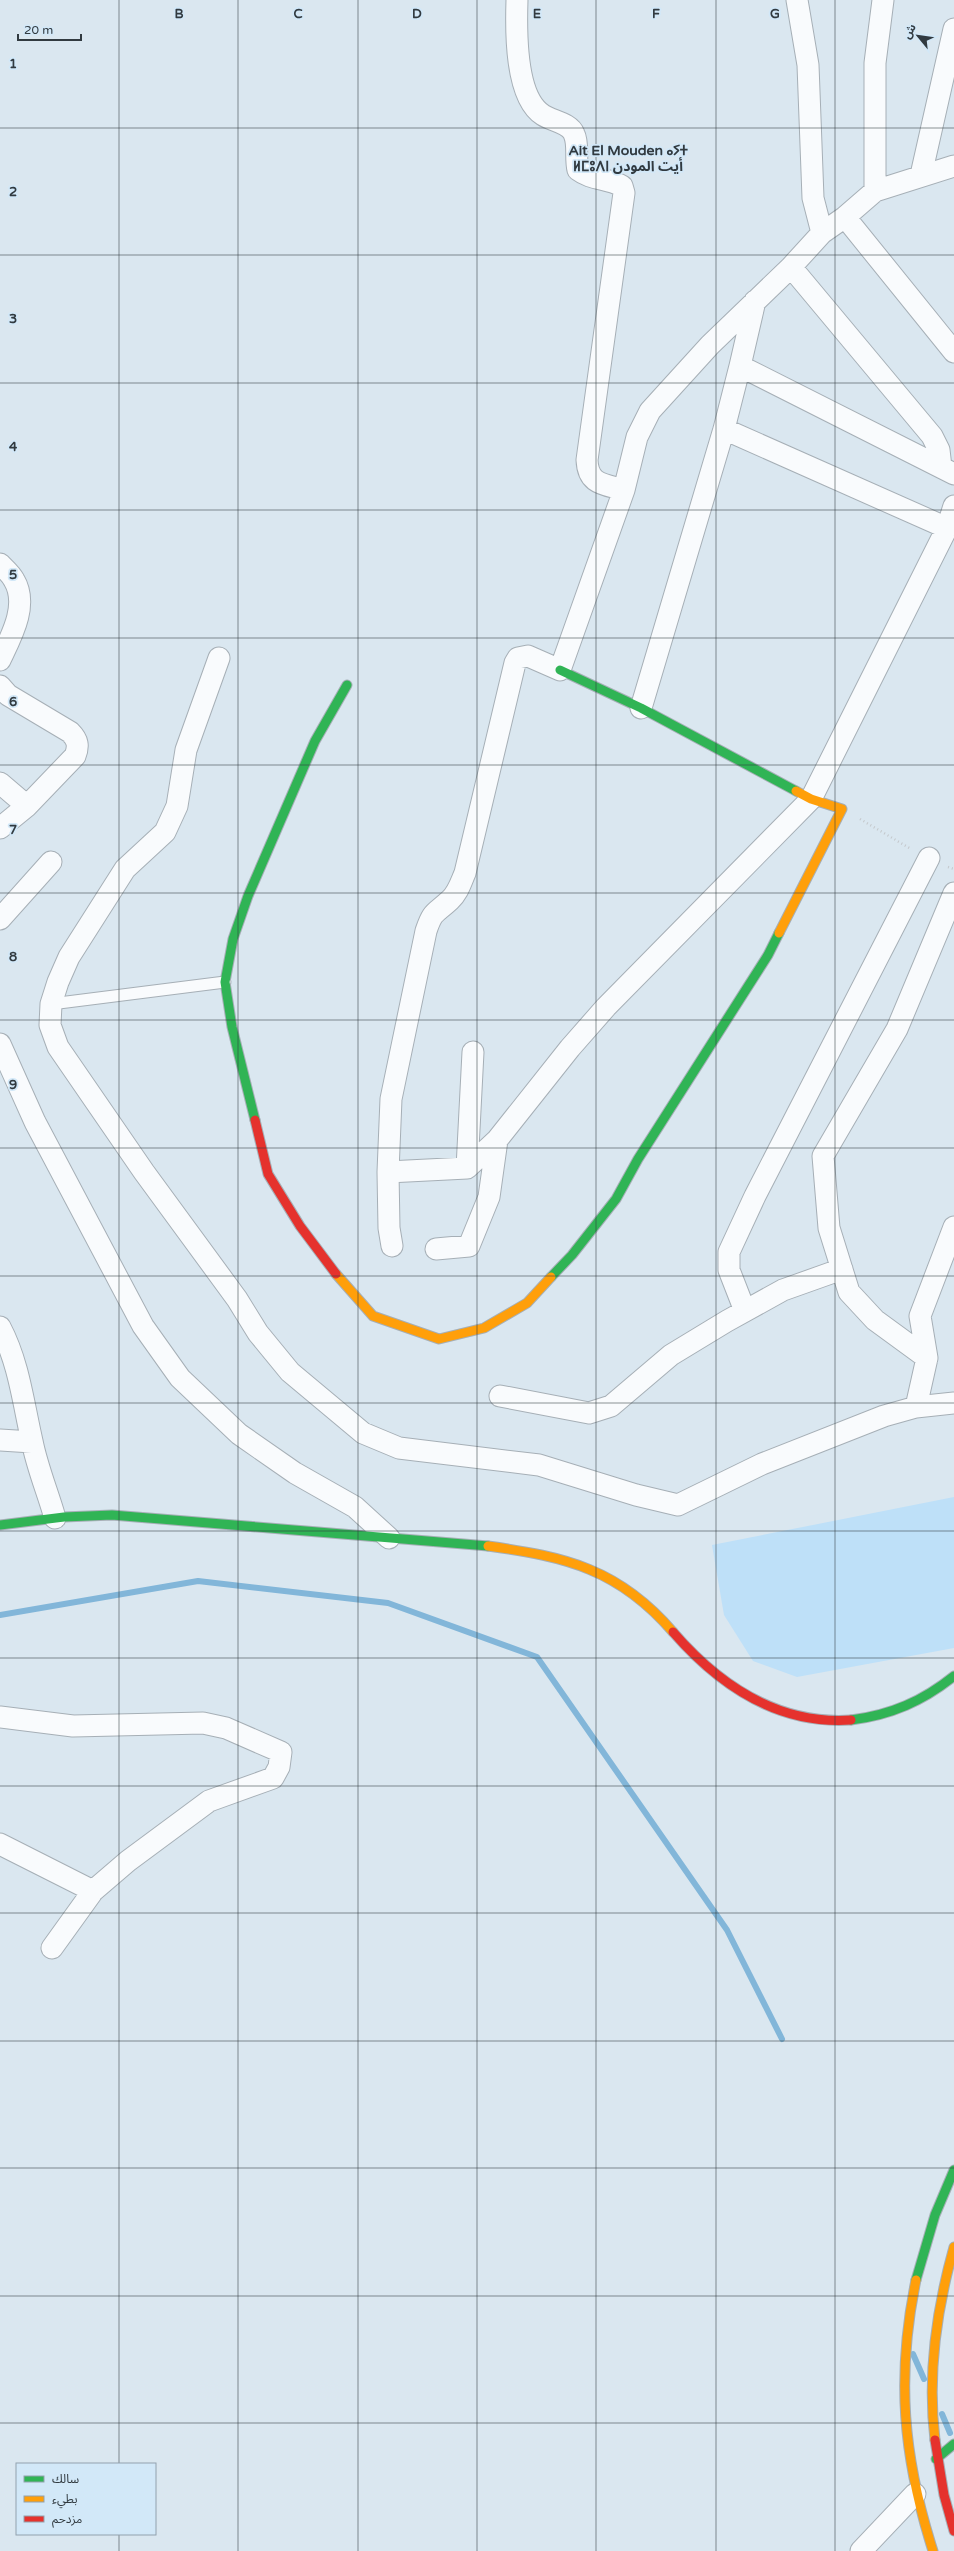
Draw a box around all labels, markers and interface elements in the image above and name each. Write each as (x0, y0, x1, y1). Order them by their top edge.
text: B (174, 6, 184, 22)
text: C (293, 6, 303, 22)
text: D (412, 6, 422, 22)
text: E (533, 6, 541, 22)
text: F (652, 6, 660, 22)
text: G (770, 6, 780, 22)
scale bar (18, 16, 81, 42)
north arrow (898, 16, 938, 56)
text: ش (900, 22, 919, 41)
text: 20 m (24, 23, 53, 37)
text: 1 (9, 56, 17, 72)
district label: Ait El Mouden ⴰⵢⵜ ⵍⵎⵓⴷⵏ أيت المودن (568, 142, 688, 175)
text: 2 (9, 184, 17, 200)
text: 3 (9, 311, 17, 327)
text: 4 (9, 439, 18, 455)
text: 5 (9, 567, 17, 583)
text: 6 (9, 694, 17, 710)
text: 7 (9, 822, 17, 838)
text: 8 (9, 949, 17, 965)
text: 9 (9, 1077, 17, 1093)
legend (16, 2463, 156, 2535)
text: سالك (52, 2472, 79, 2486)
text: بطيء (52, 2492, 78, 2509)
text: مزدحم (52, 2512, 82, 2528)

